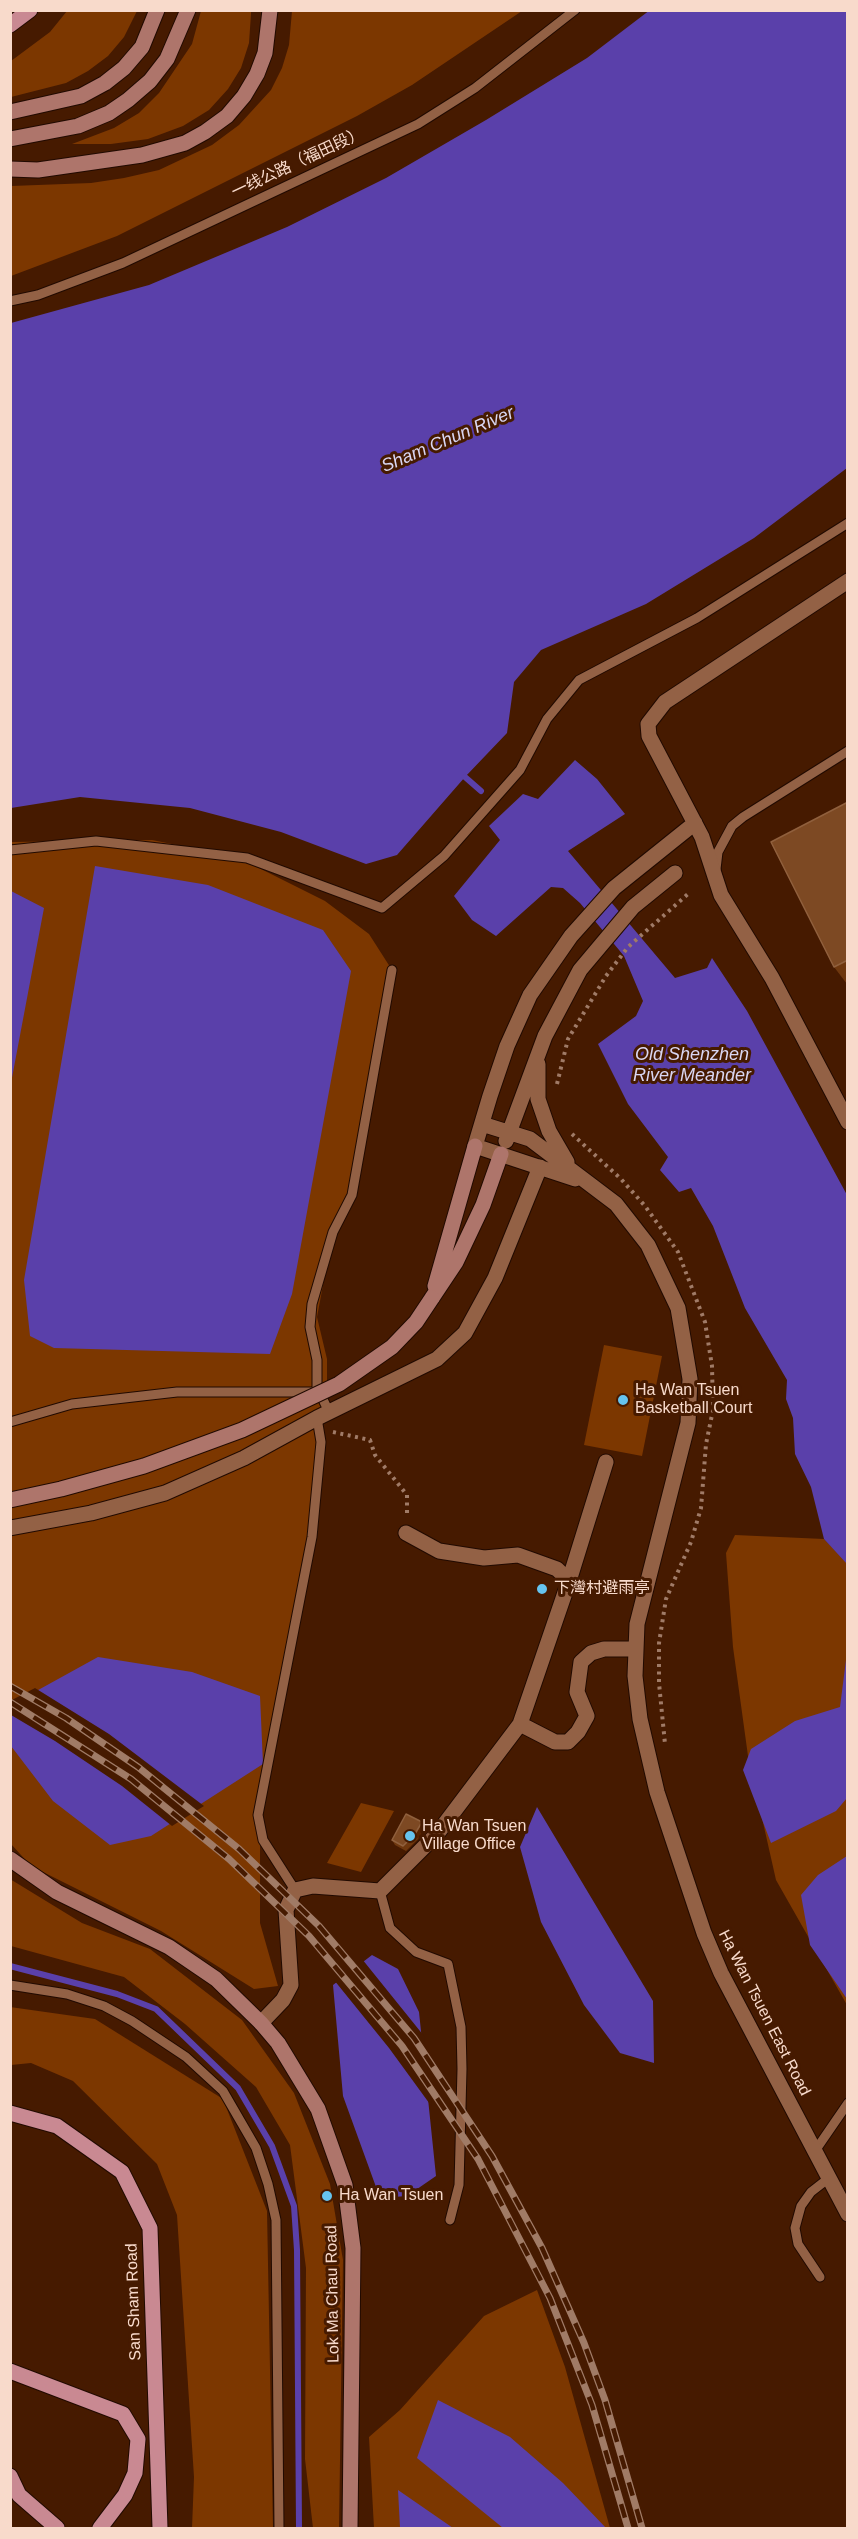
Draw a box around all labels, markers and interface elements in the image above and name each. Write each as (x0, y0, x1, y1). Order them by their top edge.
street label: 一线公路（福田段） (229, 124, 367, 202)
water label: Sham Chun River (378, 402, 518, 478)
water label: Old Shenzhen River Meander (633, 1044, 751, 1086)
place label: Ha Wan Tsuen Basketball Court (635, 1381, 752, 1419)
marker: Ha Wan Tsuen Basketball Court (616, 1393, 630, 1407)
place label: 下灣村避雨亭 (554, 1579, 650, 1599)
marker: 下灣村避雨亭 (535, 1582, 549, 1596)
place label: Ha Wan Tsuen Village Office (422, 1817, 526, 1855)
marker: Ha Wan Tsuen Village Office (403, 1829, 417, 1843)
street label: Ha Wan Tsuen East Road (714, 1927, 814, 2099)
place label: Ha Wan Tsuen (339, 2186, 443, 2206)
marker: Ha Wan Tsuen (320, 2189, 334, 2203)
street label: Lok Ma Chau Road (322, 2225, 344, 2363)
street label: San Sham Road (122, 2243, 146, 2361)

